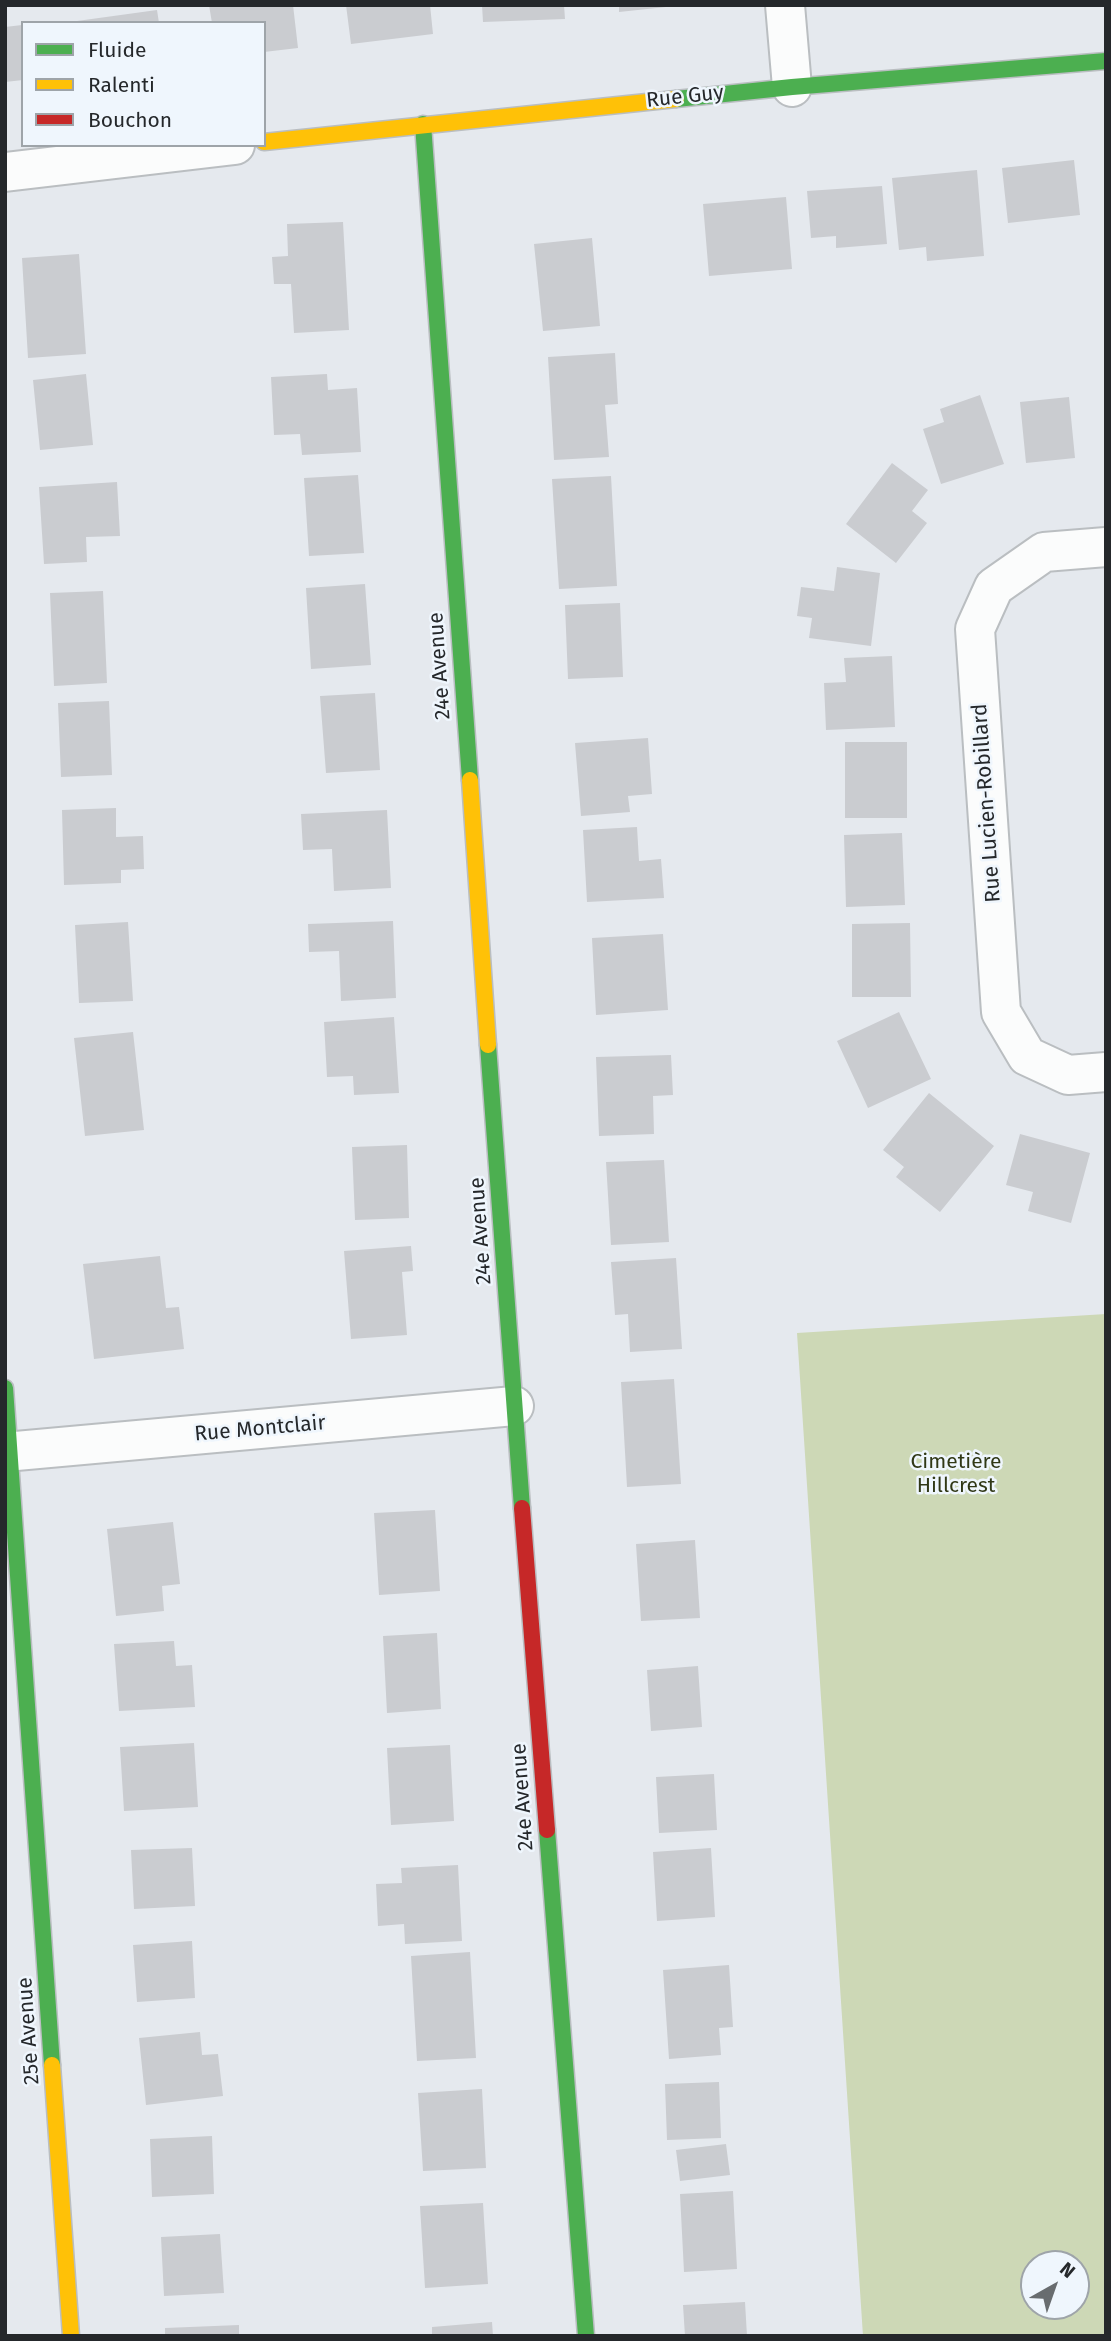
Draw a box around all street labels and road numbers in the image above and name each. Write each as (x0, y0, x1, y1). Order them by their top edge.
street label: Rue Guy (645, 80, 725, 114)
street label: 24e Avenue (424, 611, 456, 721)
street label: Rue Lucien-Robillard (967, 703, 1007, 903)
street label: 24e Avenue (465, 1176, 497, 1286)
street label: Rue Montclair (193, 1411, 327, 1447)
street label: 24e Avenue (507, 1742, 539, 1852)
street label: 25e Avenue (13, 1976, 45, 2086)

